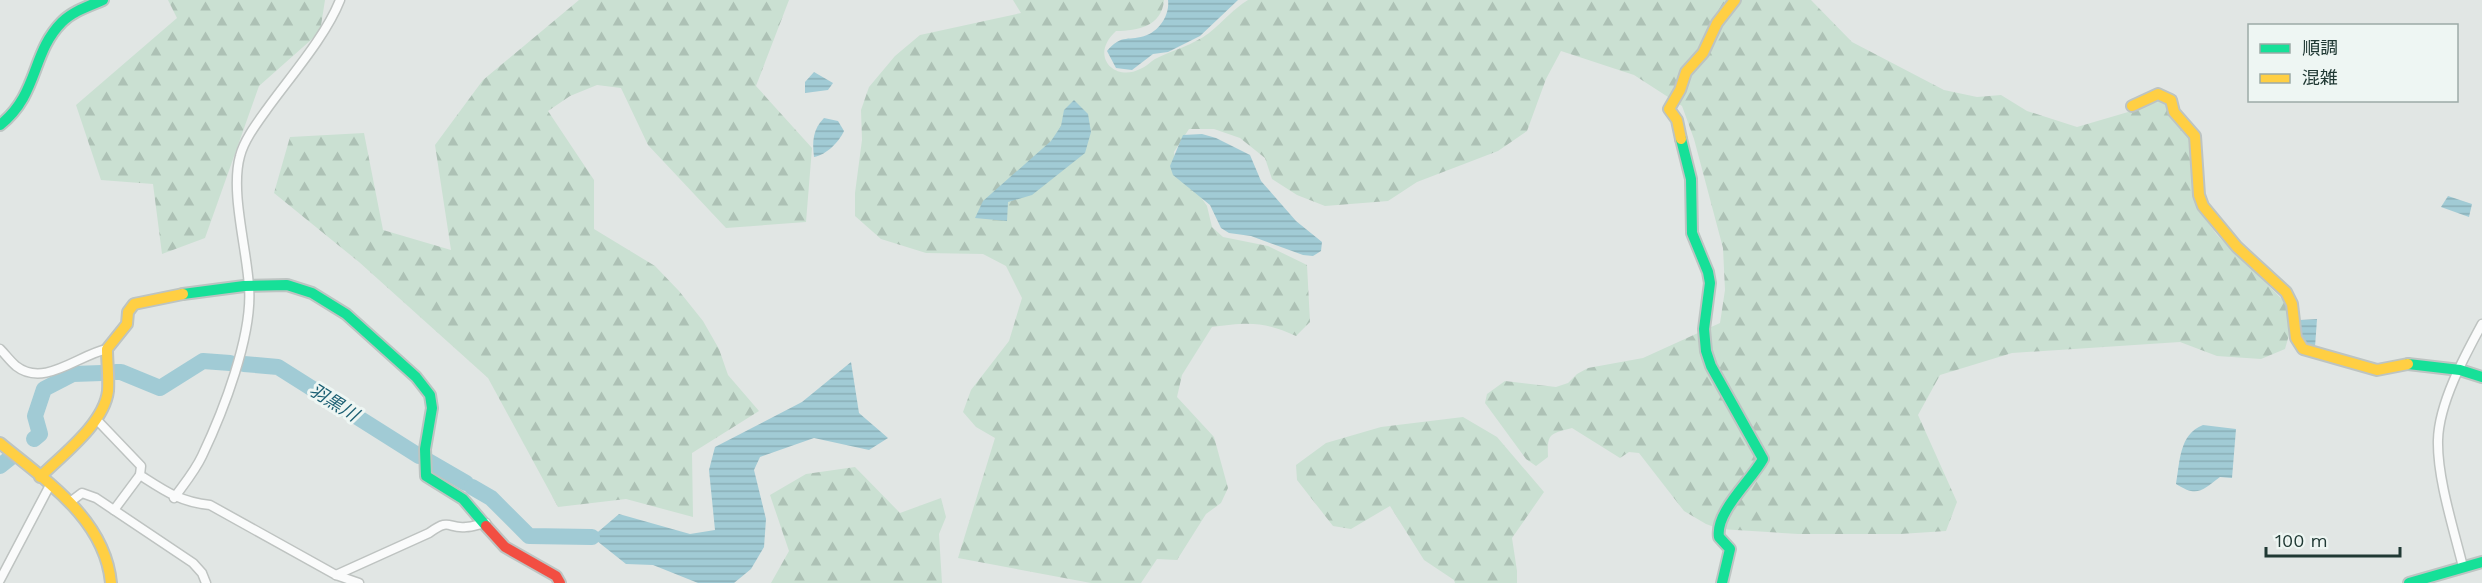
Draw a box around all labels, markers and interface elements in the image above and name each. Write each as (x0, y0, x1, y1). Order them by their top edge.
legend (2248, 24, 2458, 102)
text: 順調 (2302, 37, 2338, 58)
text: 混雑 (2302, 67, 2338, 88)
water label: 羽黒川 (306, 379, 364, 426)
scale bar (2266, 520, 2400, 558)
text: 100 m (2275, 530, 2328, 551)

